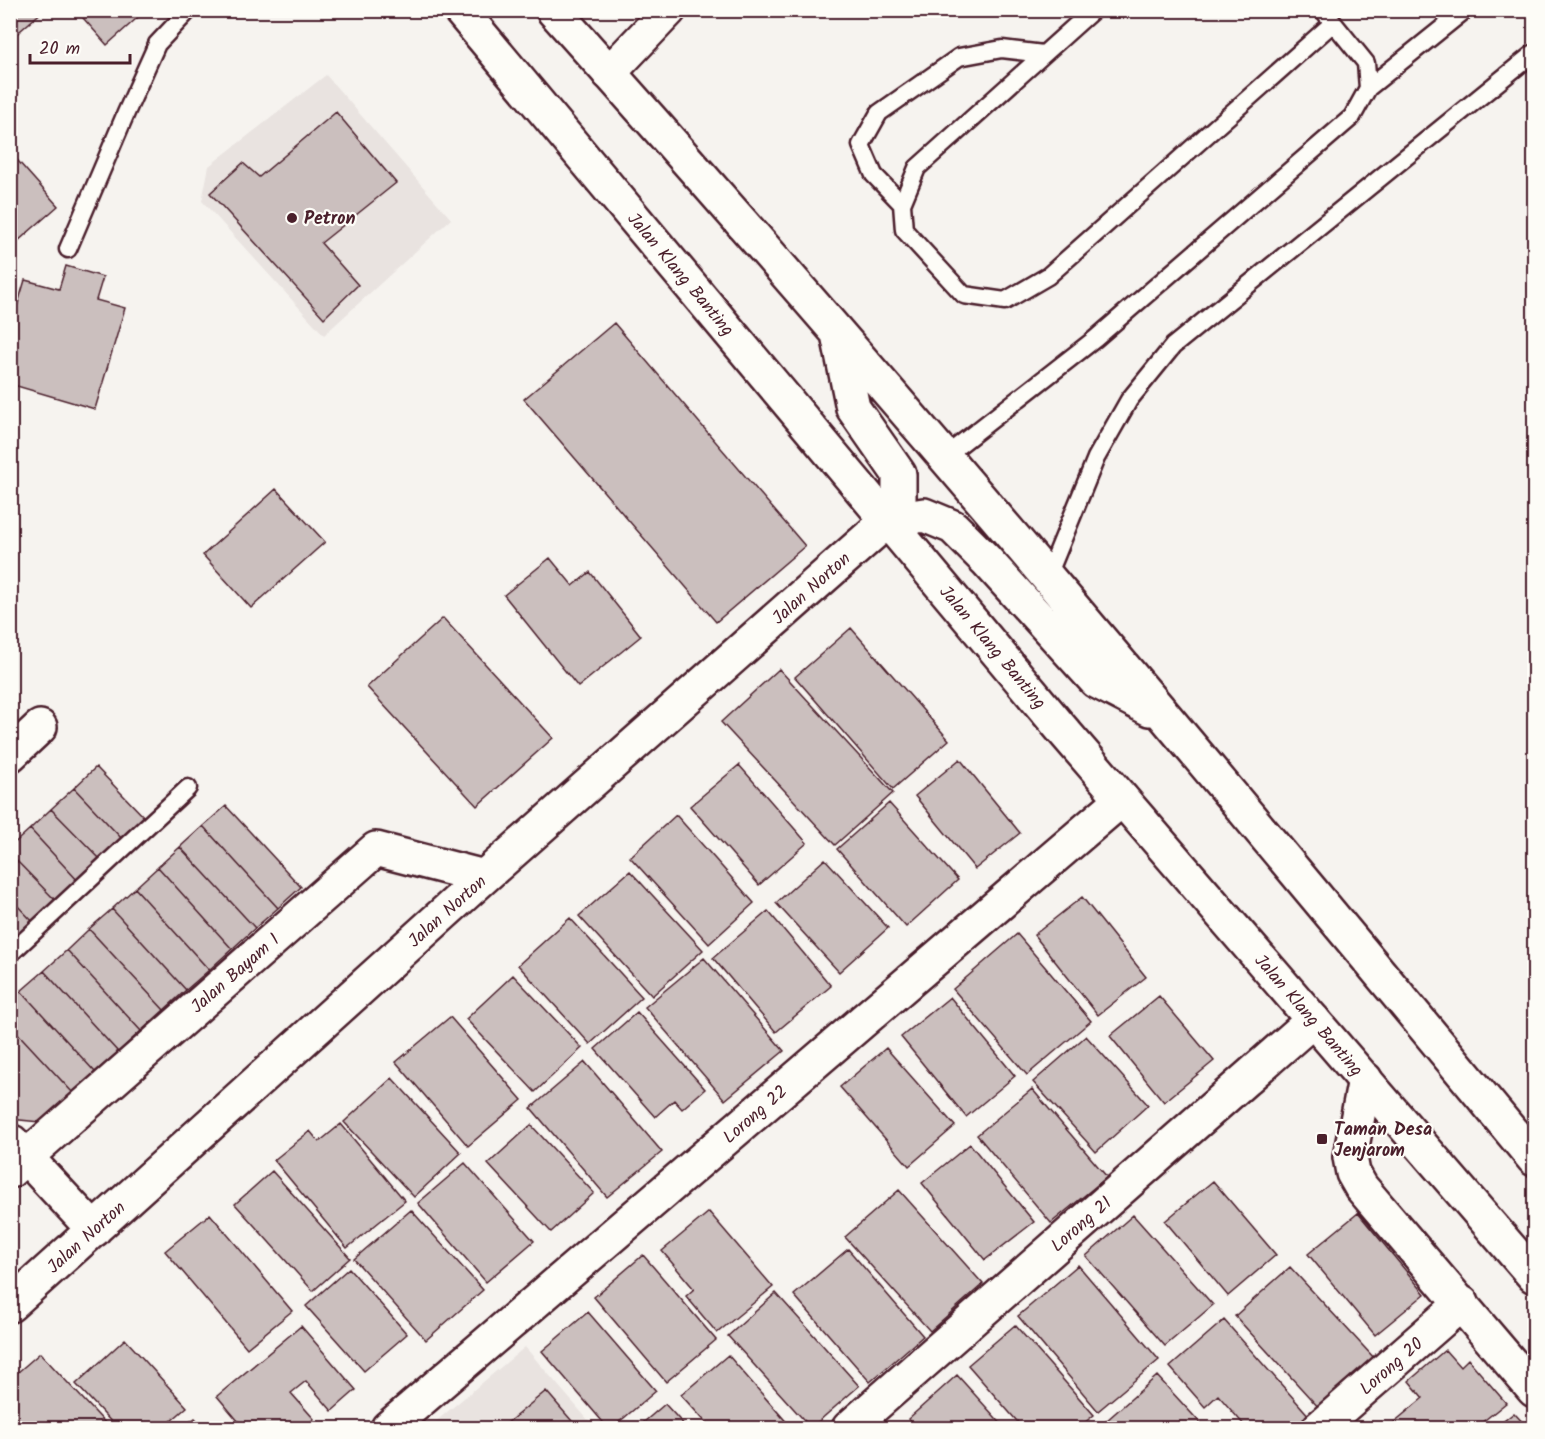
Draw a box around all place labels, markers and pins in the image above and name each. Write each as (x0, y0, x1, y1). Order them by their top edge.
place label: Petron (304, 205, 356, 234)
marker: Petron (285, 211, 299, 225)
place label: Taman Desa Jenjarom (1334, 1116, 1432, 1166)
marker: Taman Desa Jenjarom (1315, 1132, 1329, 1146)

